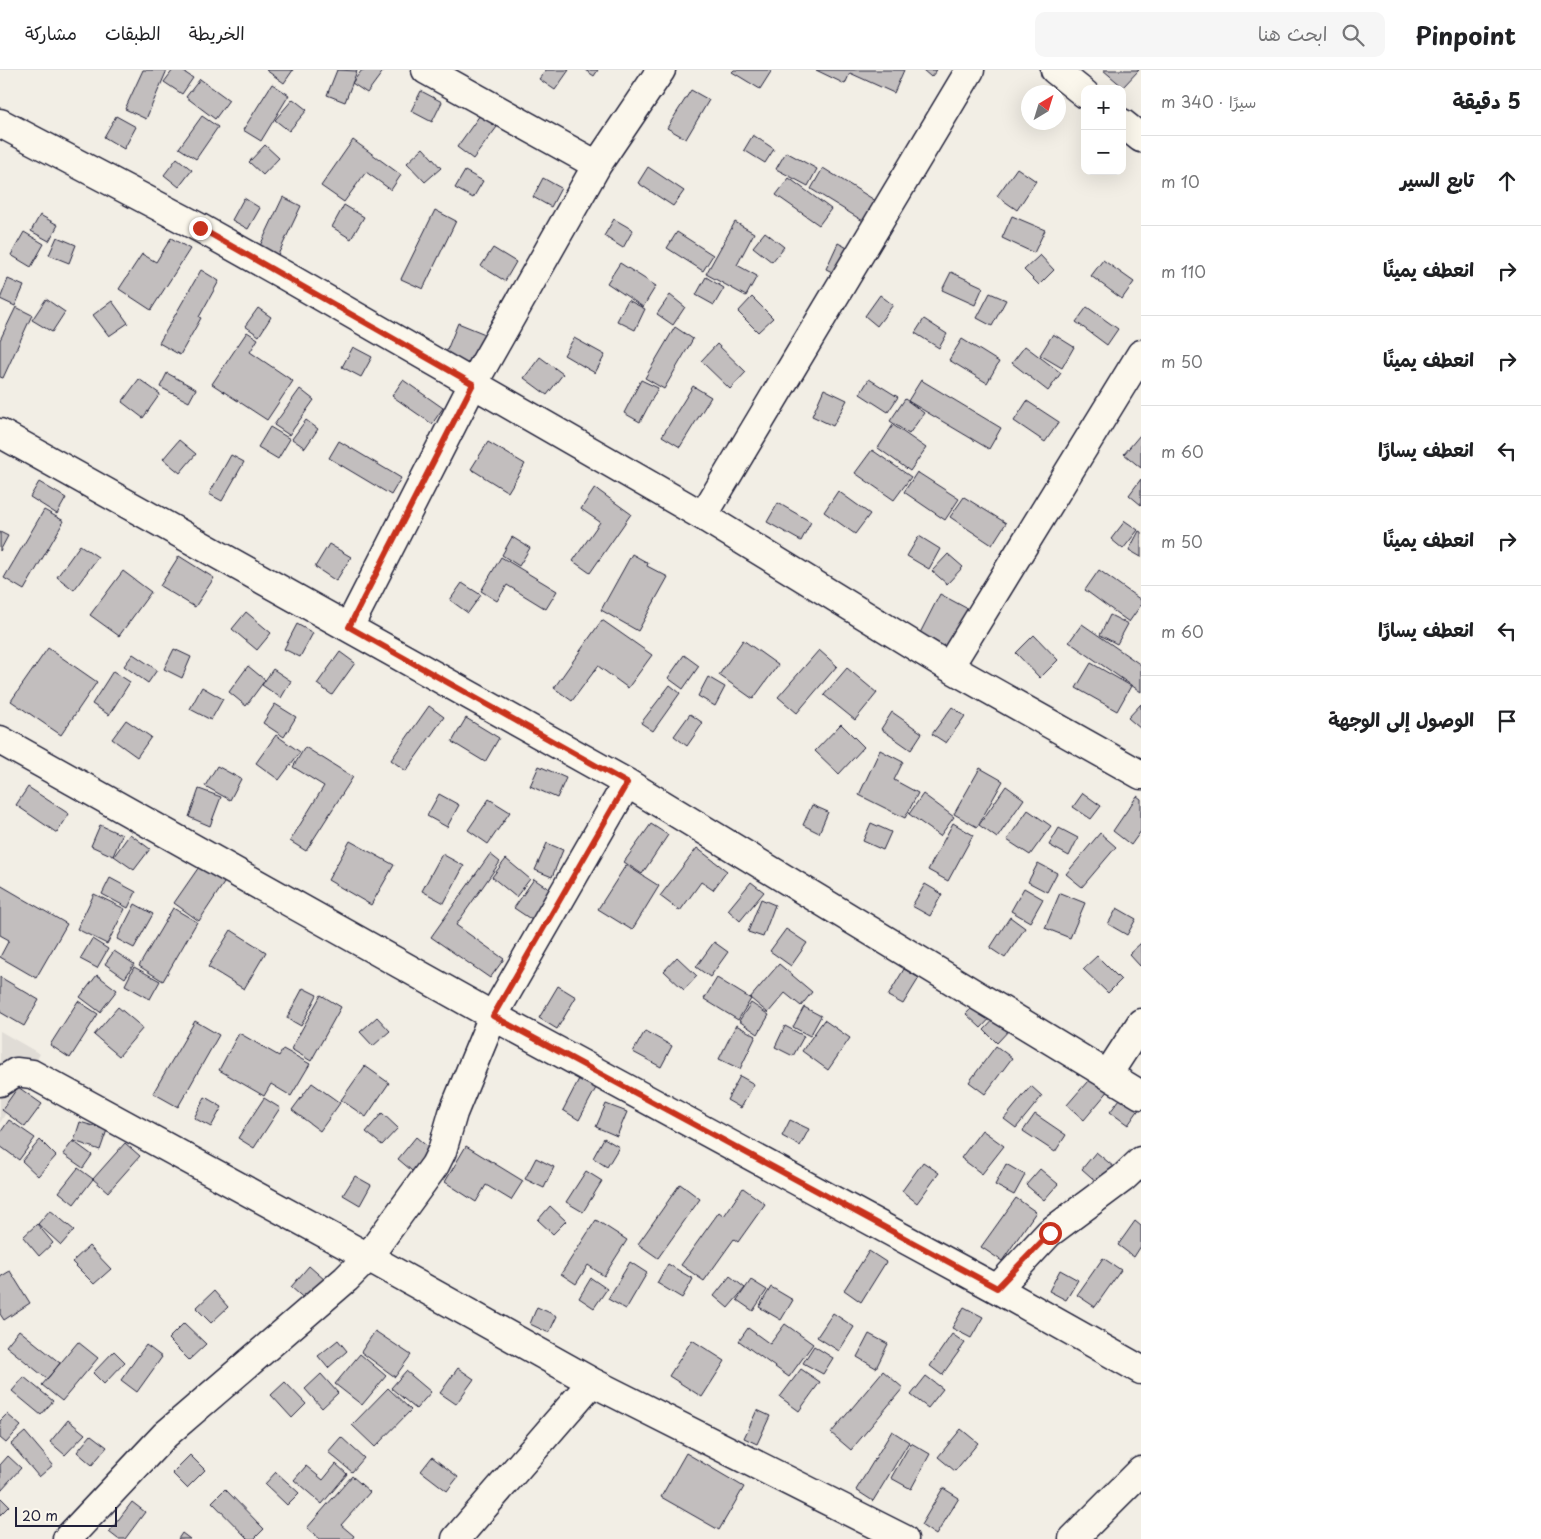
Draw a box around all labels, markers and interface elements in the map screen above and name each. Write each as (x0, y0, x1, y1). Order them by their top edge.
search box (1035, 12, 1385, 57)
text: Pinpoint (1415, 17, 1516, 53)
text: مشاركة (25, 19, 77, 46)
text: الطبقات (105, 19, 161, 46)
text: الخريطة (189, 19, 245, 46)
text: ابحث هنا (1258, 19, 1327, 47)
icon: search (1339, 21, 1367, 49)
text: 5 دقيقة (1452, 84, 1521, 116)
north arrow (1021, 85, 1066, 130)
map controls (1081, 85, 1126, 175)
button: + (1081, 85, 1126, 130)
text: سيرًا · 340 m (1161, 89, 1256, 113)
button: − (1081, 130, 1126, 175)
text: تابع السير (1400, 165, 1474, 193)
icon: ahead (1493, 167, 1521, 195)
text: 10 m (1161, 169, 1200, 193)
route end (189, 217, 212, 240)
text: انعطف يمينًا (1383, 255, 1474, 283)
icon: right (1493, 257, 1521, 285)
text: 110 m (1161, 259, 1206, 283)
text: انعطف يمينًا (1383, 345, 1474, 373)
icon: right (1493, 347, 1521, 375)
text: 50 m (1161, 349, 1203, 373)
text: انعطف يسارًا (1378, 435, 1474, 463)
icon: left (1493, 437, 1521, 465)
text: 60 m (1161, 439, 1204, 463)
text: انعطف يمينًا (1383, 525, 1474, 553)
icon: right (1493, 527, 1521, 555)
text: 50 m (1161, 529, 1203, 553)
text: انعطف يسارًا (1378, 615, 1474, 643)
icon: left (1493, 617, 1521, 645)
text: 60 m (1161, 619, 1204, 643)
text: الوصول إلى الوجهة (1328, 705, 1474, 733)
icon: arrive (1493, 707, 1521, 735)
route start (1039, 1222, 1062, 1245)
scale bar (15, 1504, 118, 1527)
text: 20 m (22, 1505, 58, 1526)

